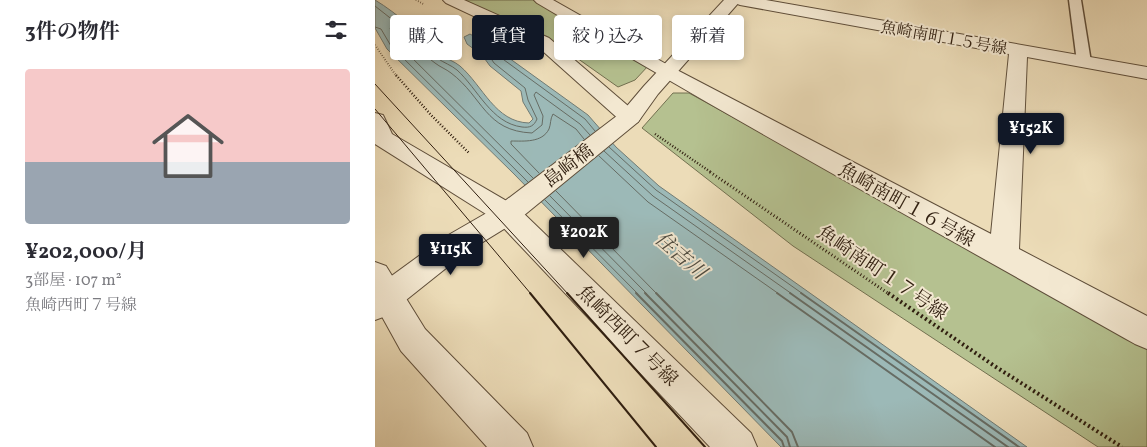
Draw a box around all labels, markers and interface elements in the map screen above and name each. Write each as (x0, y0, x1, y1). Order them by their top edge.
chip: 購入 (390, 15, 462, 60)
chip: 賃貸 (472, 15, 544, 60)
chip: 絞り込み (554, 15, 662, 60)
chip: 新着 (672, 15, 744, 60)
icon: filters (322, 16, 350, 44)
street label: 魚崎南町１５号線 (879, 17, 1009, 61)
text: 3件の物件 (25, 18, 120, 47)
icon: home (143, 101, 233, 191)
pin: ¥152K (996, 112, 1066, 155)
text: ¥152K (1009, 118, 1053, 140)
street label: 島崎橋 (539, 139, 600, 194)
street label: 魚崎南町１６号線 (833, 158, 979, 254)
pin: ¥202K (549, 216, 619, 259)
street label: 魚崎南町１７号線 (812, 220, 952, 327)
text: ¥202K (560, 222, 608, 244)
water label: 住吉川 (648, 226, 713, 288)
pin: ¥115K (416, 234, 486, 276)
text: ¥202,000/月 (25, 238, 147, 267)
text: ¥115K (430, 239, 472, 261)
text: 3部屋 · 107 m² (25, 270, 122, 292)
street label: 魚崎西町７号線 (570, 280, 683, 393)
text: 魚崎西町７号線 (25, 295, 137, 317)

